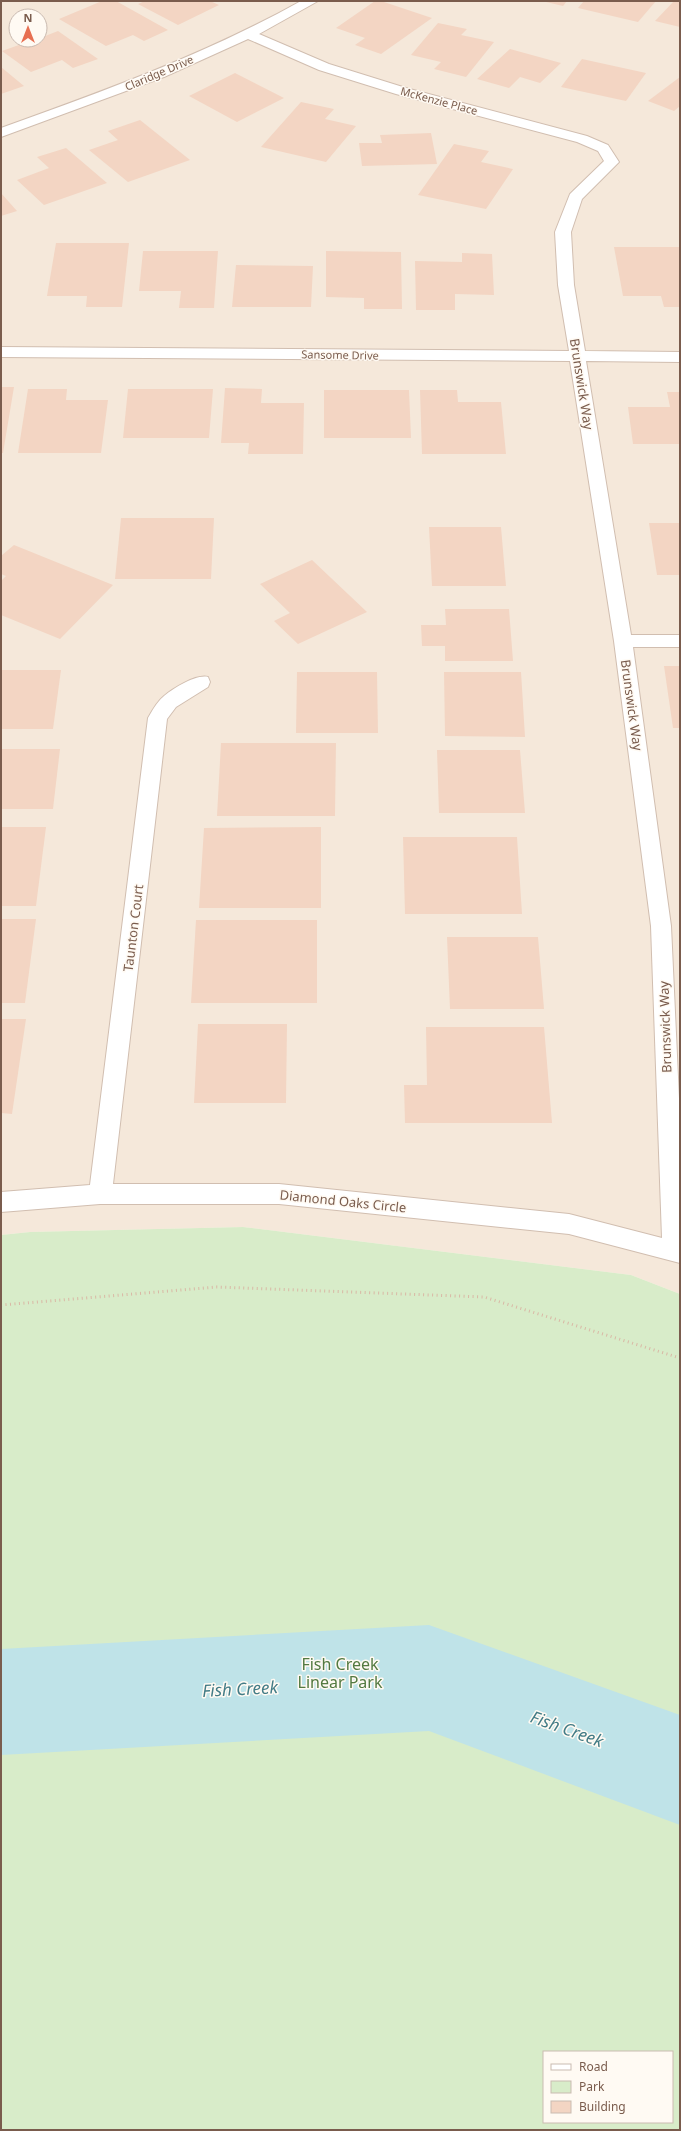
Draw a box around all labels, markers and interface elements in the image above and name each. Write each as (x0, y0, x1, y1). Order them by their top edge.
north arrow (8, 8, 48, 48)
text: N (24, 10, 32, 25)
street label: Claridge Drive (122, 51, 195, 94)
street label: McKenzie Place (399, 83, 479, 118)
street label: Brunswick Way (566, 337, 598, 431)
street label: Sansome Drive (301, 346, 379, 363)
street label: Brunswick Way (617, 658, 647, 752)
street label: Taunton Court (119, 883, 147, 973)
street label: Brunswick Way (654, 980, 676, 1073)
street label: Diamond Oaks Circle (279, 1185, 407, 1217)
park label: Fish Creek Linear Park (298, 1653, 383, 1693)
water label: Fish Creek (201, 1675, 279, 1702)
water label: Fish Creek (528, 1705, 607, 1753)
legend (543, 2051, 673, 2123)
text: Road (579, 2058, 608, 2075)
text: Park (579, 2078, 605, 2095)
text: Building (579, 2098, 626, 2115)

